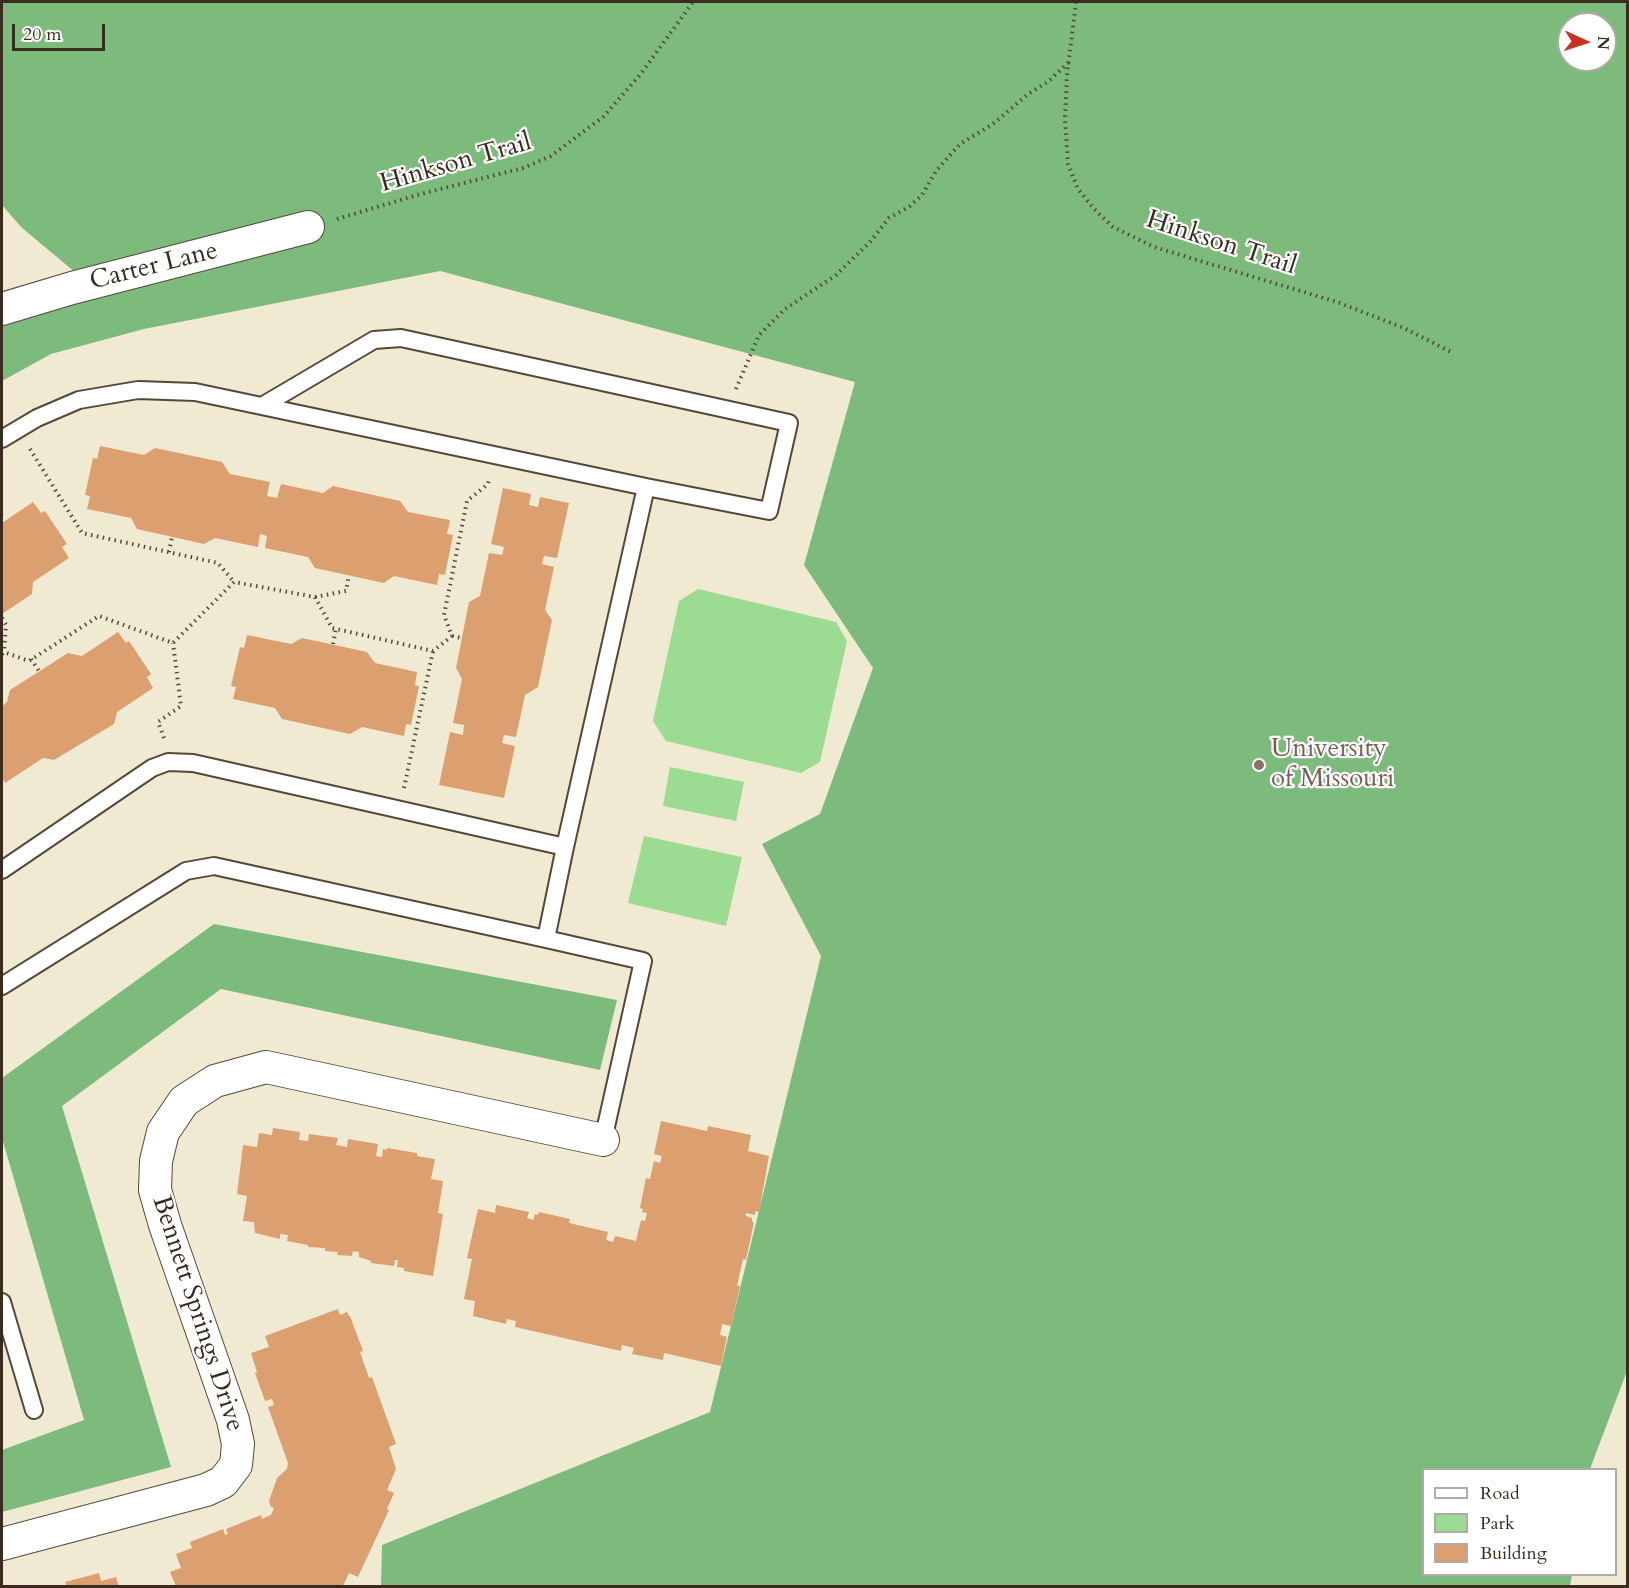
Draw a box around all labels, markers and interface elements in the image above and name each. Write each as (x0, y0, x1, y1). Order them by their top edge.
scale bar (15, 12, 108, 50)
north arrow (1557, 12, 1617, 72)
text: 20 m (23, 22, 62, 47)
text: N (1592, 35, 1614, 50)
street label: Hinkson Trail (377, 128, 535, 200)
street label: Hinkson Trail (1142, 205, 1300, 283)
street label: Carter Lane (87, 236, 221, 298)
place label: University of Missouri (1271, 734, 1394, 796)
marker: University of Missouri (1252, 758, 1266, 772)
street label: Bennett Springs Drive (144, 1192, 250, 1436)
legend (1422, 1468, 1617, 1576)
text: Road (1480, 1481, 1520, 1506)
text: Park (1480, 1511, 1515, 1536)
text: Building (1480, 1541, 1547, 1566)

